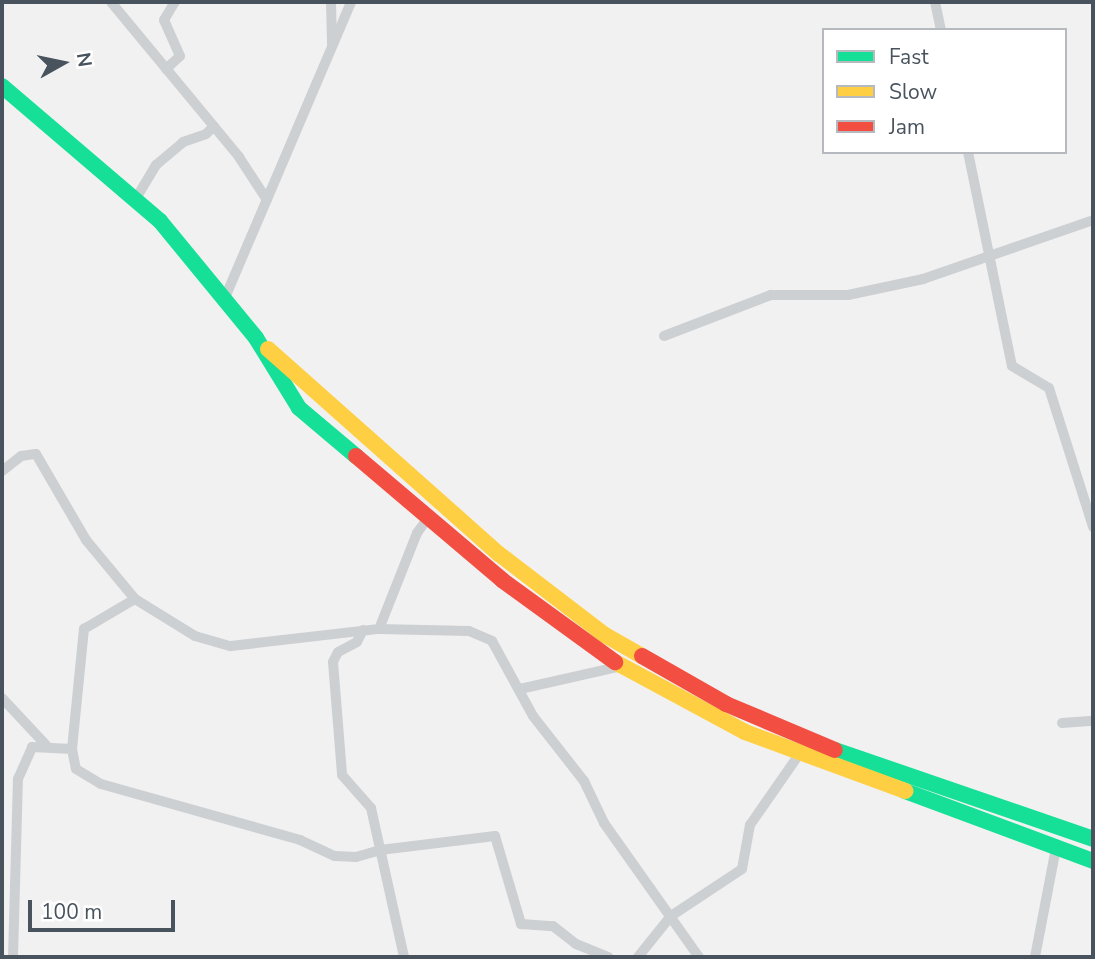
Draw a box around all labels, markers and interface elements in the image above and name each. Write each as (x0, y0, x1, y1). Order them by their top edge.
north arrow (28, 28, 98, 98)
legend (822, 28, 1067, 154)
text: Fast (889, 43, 929, 71)
text: N (70, 51, 98, 69)
text: Slow (889, 78, 937, 106)
text: Jam (889, 113, 925, 141)
scale bar (32, 886, 178, 930)
text: 100 m (41, 898, 102, 926)

